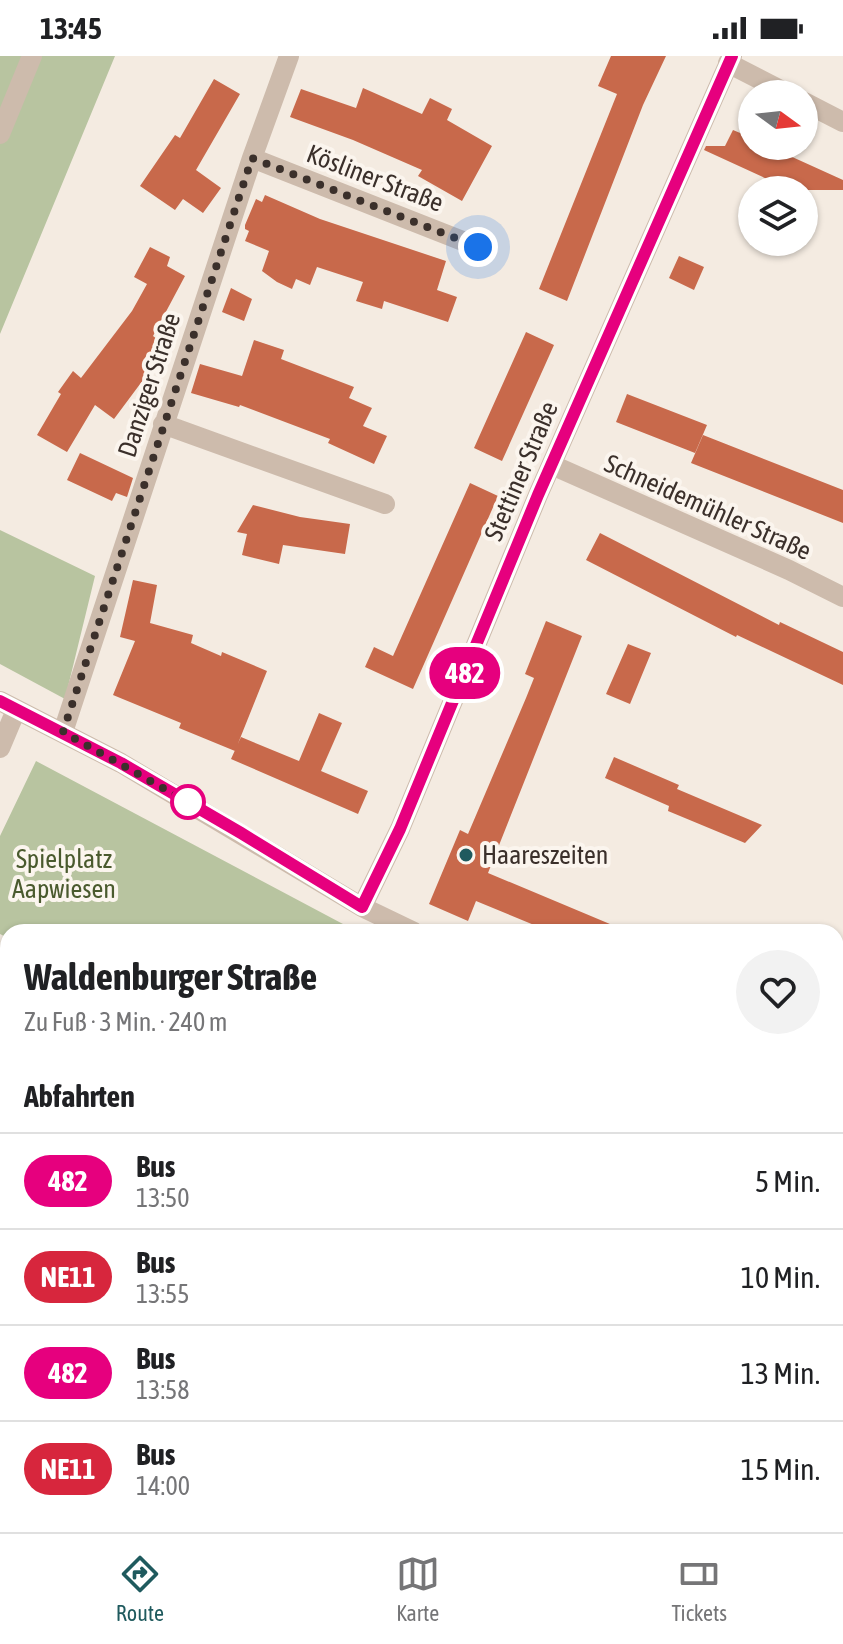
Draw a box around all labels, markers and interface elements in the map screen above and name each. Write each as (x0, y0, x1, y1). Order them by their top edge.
text: 13:45 (40, 11, 102, 45)
north arrow (738, 80, 818, 160)
map controls (738, 80, 818, 256)
street label: Kösliner Straße (302, 138, 448, 218)
button: layers (738, 176, 818, 256)
your location (458, 227, 498, 267)
street label: Danziger Straße (112, 309, 186, 461)
street label: Stettiner Straße (478, 397, 564, 545)
street label: Schneidemühler Straße (600, 448, 816, 566)
line badge: 482 (419, 647, 511, 699)
text: 482 (445, 657, 485, 689)
unlabelled marker (171, 785, 205, 819)
place label: Haareszeiten (482, 840, 608, 870)
park label: Spielplatz Aapwiesen (12, 844, 116, 904)
marker: Haareszeiten (457, 846, 475, 864)
button: heart (736, 950, 820, 1034)
text: Waldenburger Straße (24, 955, 317, 998)
text: Zu Fuß · 3 Min. · 240 m (24, 1007, 228, 1037)
text: Abfahrten (24, 1079, 135, 1113)
text: Bus (136, 1149, 175, 1183)
text: 5 Min. (755, 1164, 820, 1198)
text: 482 (48, 1165, 88, 1197)
text: 13:50 (136, 1183, 190, 1213)
text: Bus (136, 1245, 175, 1279)
text: 10 Min. (741, 1260, 820, 1294)
text: NE11 (41, 1261, 95, 1293)
text: 13:55 (136, 1279, 190, 1309)
text: Bus (136, 1341, 175, 1375)
text: 13 Min. (741, 1356, 820, 1390)
text: 482 (48, 1357, 88, 1389)
text: 13:58 (136, 1375, 190, 1405)
text: Bus (136, 1437, 175, 1471)
text: 15 Min. (741, 1452, 820, 1486)
text: NE11 (41, 1453, 95, 1485)
text: 14:00 (136, 1471, 190, 1501)
tab: Route (116, 1552, 164, 1626)
tab: Karte (396, 1552, 440, 1626)
tab: Tickets (671, 1552, 727, 1626)

